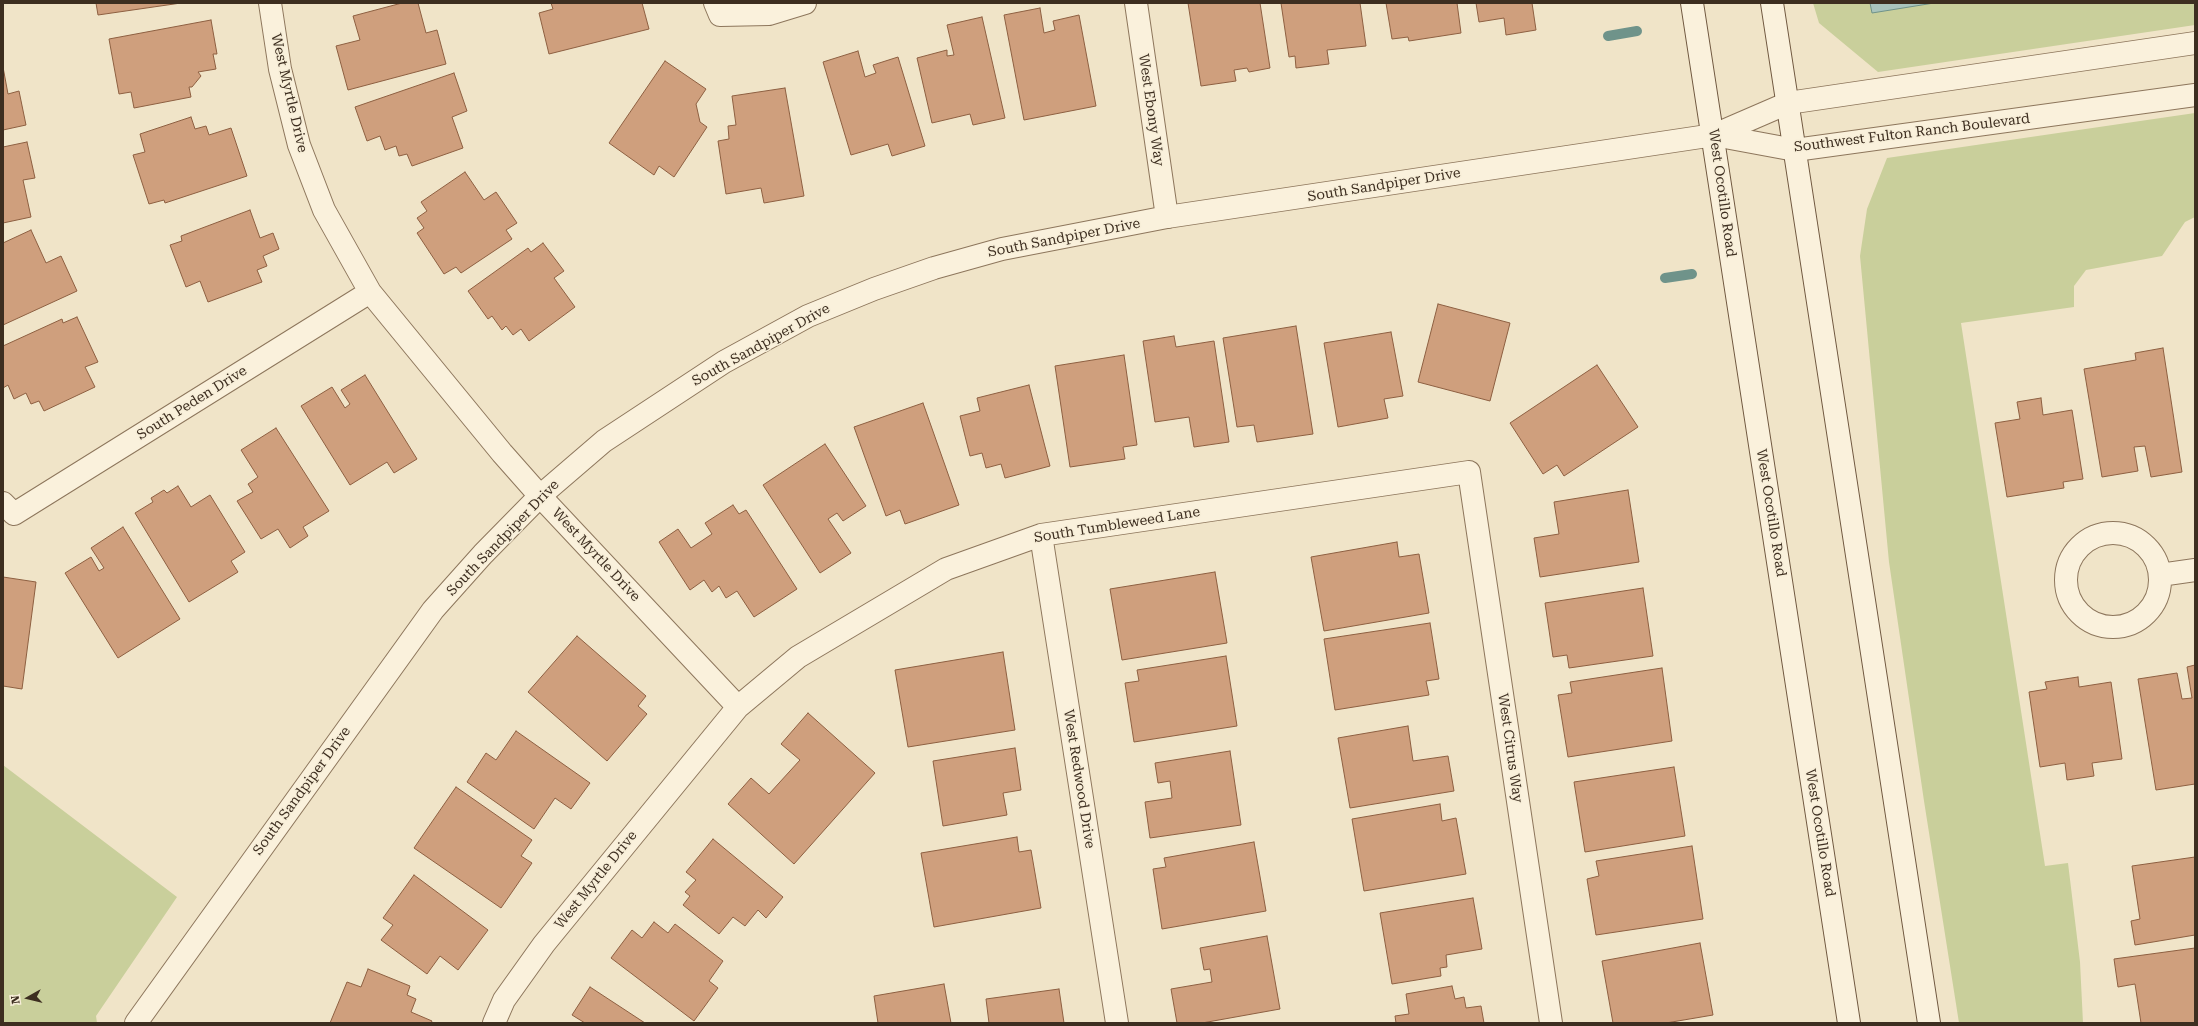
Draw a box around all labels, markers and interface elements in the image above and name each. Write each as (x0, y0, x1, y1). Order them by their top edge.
street label: West Myrtle Drive (267, 32, 311, 154)
street label: West Ebony Way (1135, 53, 1167, 167)
street label: Southwest Fulton Ranch Boulevard (1793, 110, 2031, 156)
street label: West Ocotillo Road (1705, 128, 1739, 258)
street label: South Sandpiper Drive (1306, 165, 1462, 205)
street label: South Sandpiper Drive (986, 215, 1142, 261)
street label: South Sandpiper Drive (689, 300, 833, 390)
street label: South Peden Drive (134, 362, 250, 444)
street label: West Ocotillo Road (1753, 448, 1789, 578)
street label: South Sandpiper Drive (443, 476, 563, 600)
street label: South Tumbleweed Lane (1033, 504, 1201, 546)
street label: West Myrtle Drive (548, 505, 644, 605)
street label: West Citrus Way (1494, 692, 1526, 804)
street label: West Redwood Drive (1060, 708, 1098, 850)
street label: South Sandpiper Drive (250, 723, 354, 859)
street label: West Ocotillo Road (1802, 768, 1838, 898)
street label: West Myrtle Drive (551, 827, 641, 933)
north arrow (8, 978, 48, 1018)
text: N (9, 995, 23, 1005)

